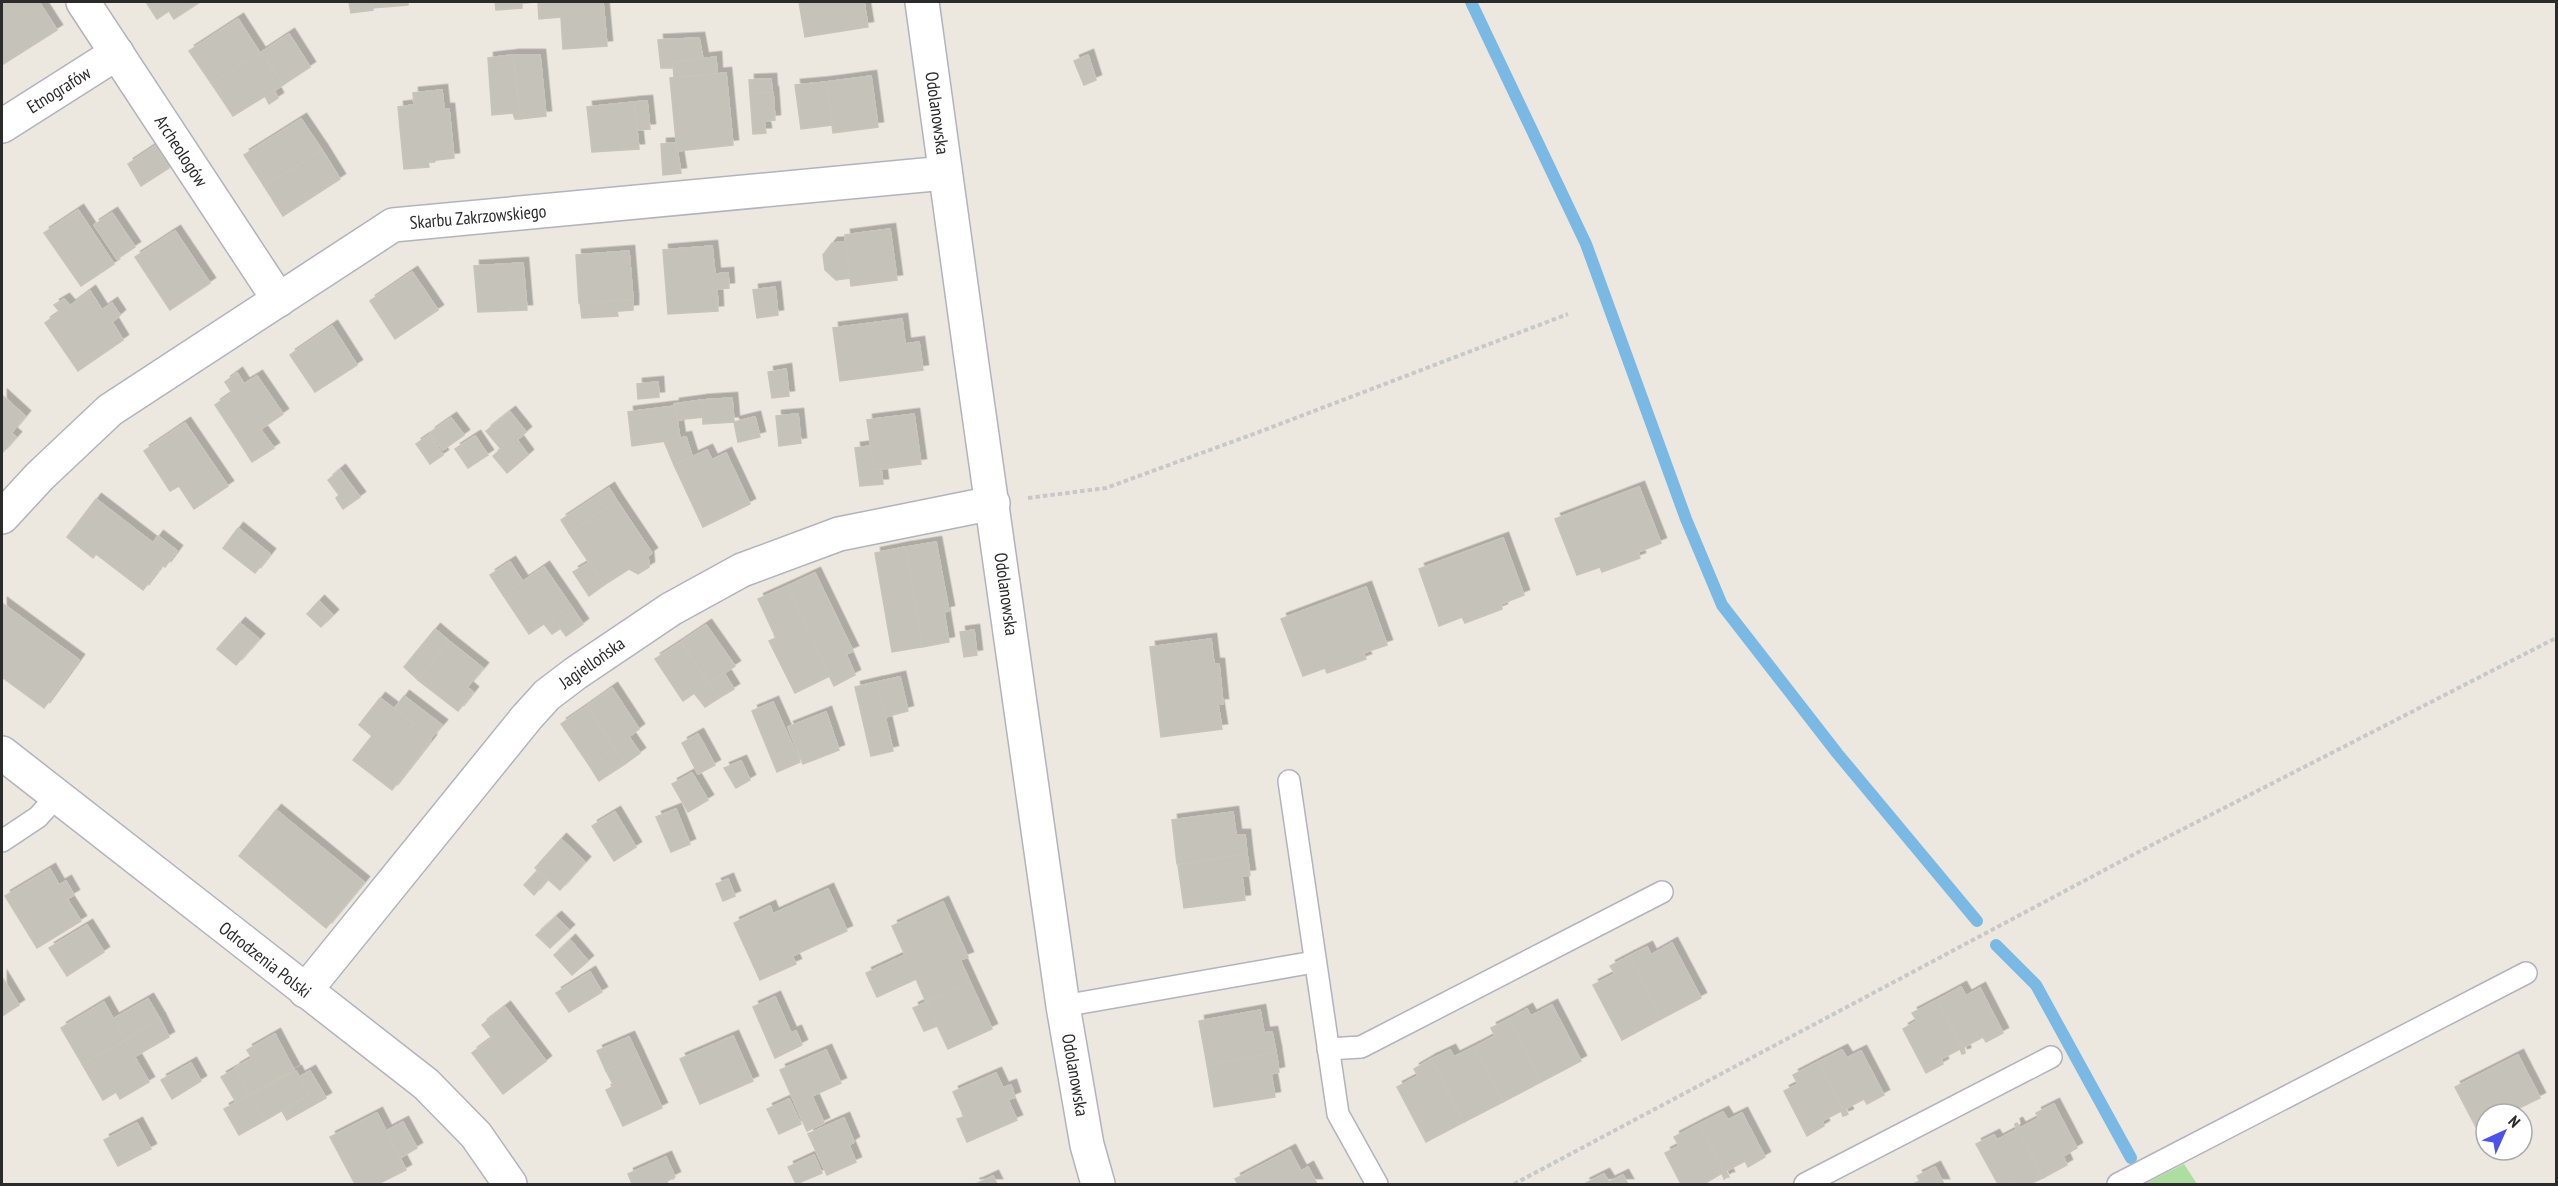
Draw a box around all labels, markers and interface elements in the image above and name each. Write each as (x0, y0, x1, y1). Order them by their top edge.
street label: Etnografów (23, 61, 95, 118)
street label: Odolanowska (920, 70, 955, 156)
street label: Archeologów (150, 111, 213, 191)
street label: Skarbu Zakrzowskiego (409, 199, 547, 234)
street label: Odolanowska (989, 551, 1024, 637)
street label: Jagiellońska (554, 632, 629, 694)
street label: Odrodzenia Polski (214, 916, 316, 1003)
street label: Odolanowska (1057, 1032, 1094, 1118)
north arrow (2474, 1102, 2534, 1162)
text: N (2504, 1111, 2525, 1132)

